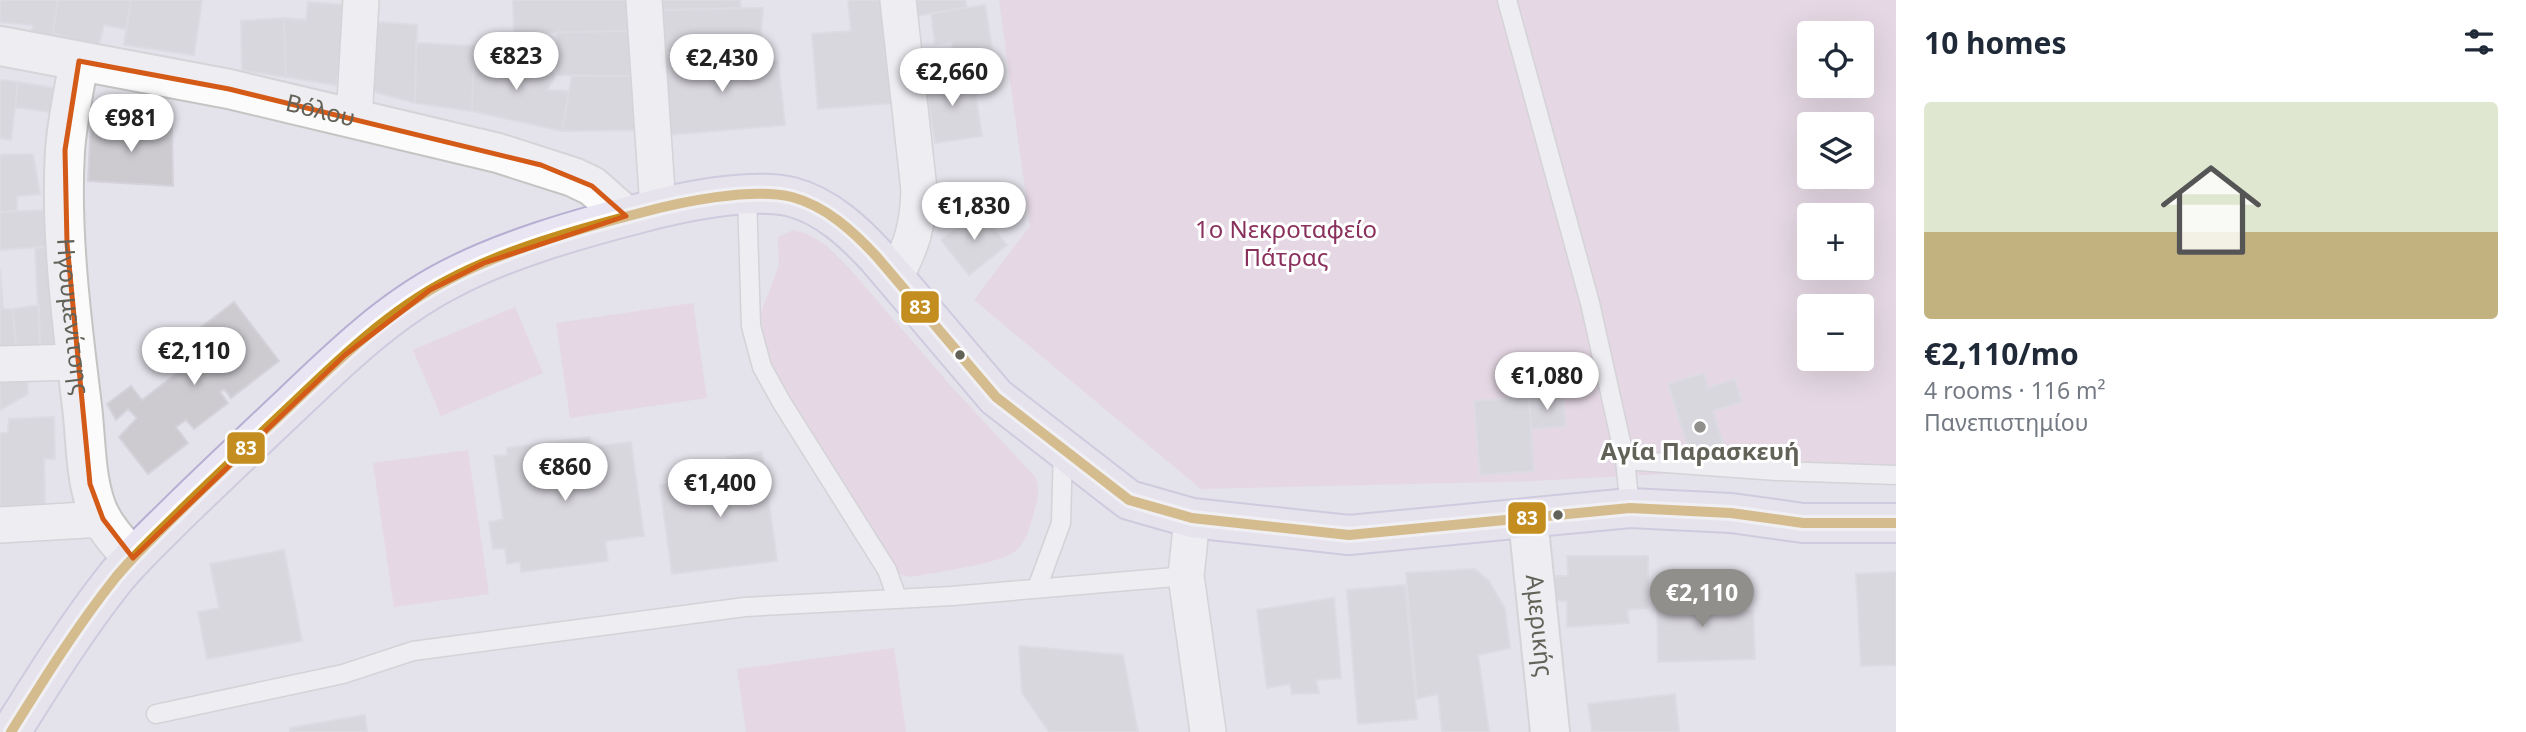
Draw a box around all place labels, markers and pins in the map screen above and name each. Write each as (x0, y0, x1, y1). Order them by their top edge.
pin: €823 (475, 32, 557, 92)
pin: €2,430 (665, 34, 779, 94)
pin: €2,660 (895, 48, 1009, 108)
pin: €981 (90, 94, 172, 154)
pin: €1,830 (917, 182, 1031, 242)
pin: €2,110 (137, 328, 251, 387)
unlabelled marker (953, 348, 967, 362)
pin: €1,080 (1490, 352, 1604, 412)
marker: Αγία Παρασκευή (1692, 419, 1708, 435)
place label: Αγία Παρασκευή (1601, 434, 1799, 467)
pin: €860 (524, 444, 606, 503)
pin: €1,400 (663, 460, 777, 519)
unlabelled marker (1551, 508, 1565, 522)
pin: €2,110 (1645, 570, 1759, 629)

